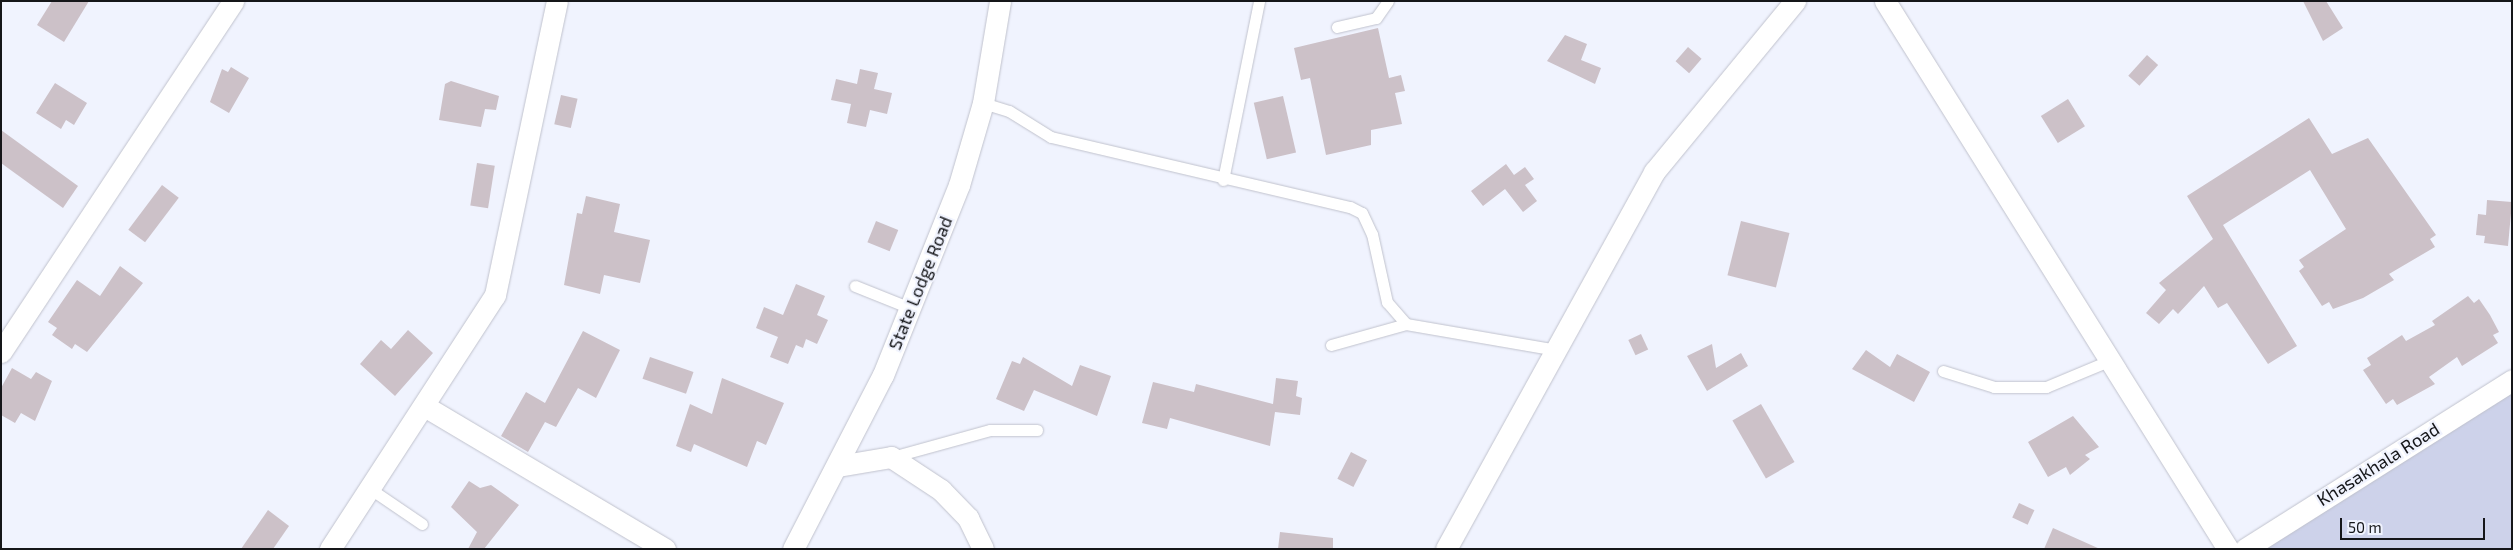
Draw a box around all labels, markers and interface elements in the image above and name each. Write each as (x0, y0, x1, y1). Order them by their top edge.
street label: State Lodge Road (883, 213, 957, 353)
street label: Khasakhala Road (2313, 418, 2443, 510)
scale bar (2343, 508, 2488, 540)
text: 50 m (2348, 518, 2382, 536)

